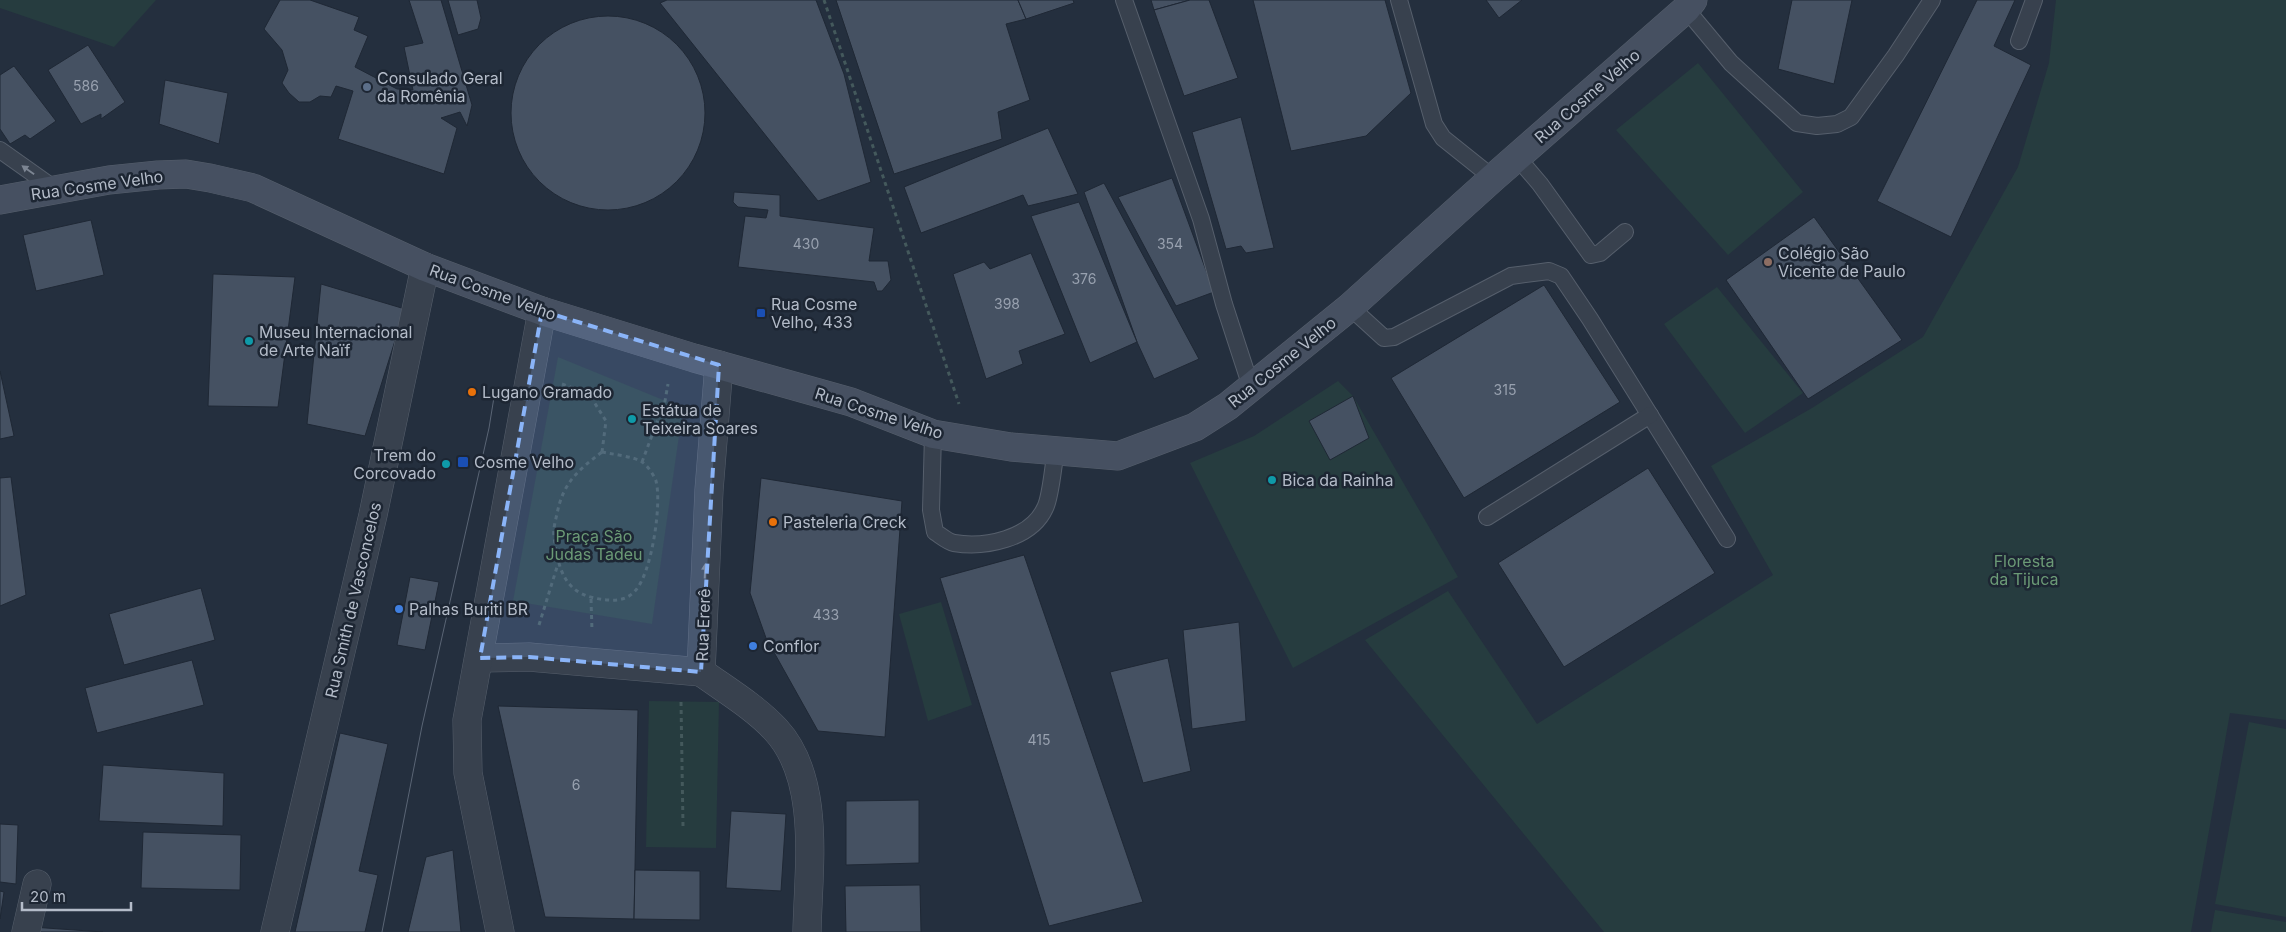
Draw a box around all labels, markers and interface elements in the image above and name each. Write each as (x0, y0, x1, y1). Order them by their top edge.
street label: Rua Cosme Velho (1530, 45, 1644, 147)
place label: Consulado Geral da Romênia (377, 68, 503, 106)
house number: 586 (73, 77, 99, 94)
marker: Consulado Geral da Romênia (361, 81, 373, 93)
one-way arrow (22, 164, 35, 175)
street label: Rua Cosme Velho (30, 166, 164, 204)
house number: 430 (793, 235, 819, 252)
house number: 354 (1157, 235, 1183, 252)
place label: Colégio São Vicente de Paulo (1778, 243, 1906, 281)
marker: Colégio São Vicente de Paulo (1762, 256, 1774, 268)
street label: Rua Cosme Velho (427, 260, 559, 324)
house number: 376 (1071, 270, 1097, 287)
place label: Rua Cosme Velho, 433 (771, 294, 857, 332)
house number: 398 (994, 295, 1020, 312)
marker: Rua Cosme Velho, 433 (755, 307, 767, 319)
street label: Rua Cosme Velho (1224, 312, 1340, 412)
place label: Museu Internacional de Arte Naïf (259, 322, 412, 360)
marker: Museu Internacional de Arte Naïf (243, 335, 255, 347)
house number: 315 (1494, 381, 1516, 398)
place label: Lugano Gramado (482, 382, 612, 402)
street label: Rua Cosme Velho (813, 383, 945, 443)
marker: Lugano Gramado (466, 386, 478, 398)
place label: Estátua de Teixeira Soares (642, 400, 758, 438)
marker: Estátua de Teixeira Soares (626, 413, 638, 425)
place label: Trem do Corcovado (353, 445, 436, 483)
place label: Cosme Velho (474, 452, 574, 472)
marker: Cosme Velho (456, 455, 470, 469)
marker: Trem do Corcovado (440, 458, 452, 470)
place label: Bica da Rainha (1282, 470, 1393, 490)
marker: Bica da Rainha (1266, 474, 1278, 486)
street label: Rua Smith de Vasconcelos (321, 500, 385, 700)
place label: Pasteleria Creck (783, 512, 907, 532)
marker: Pasteleria Creck (767, 516, 779, 528)
park label: Praça São Judas Tadeu (545, 526, 643, 564)
park label: Floresta da Tijuca (1989, 551, 2059, 589)
one-way arrow (702, 563, 710, 579)
street label: Rua Ererê (692, 588, 714, 662)
place label: Palhas Buriti BR (409, 599, 528, 619)
marker: Palhas Buriti BR (393, 603, 405, 615)
house number: 433 (813, 606, 839, 623)
place label: Conflor (763, 636, 819, 656)
marker: Conflor (747, 640, 759, 652)
house number: 415 (1028, 731, 1050, 748)
house number: 6 (572, 776, 580, 793)
scale bar (22, 880, 131, 912)
text: 20 m (30, 887, 66, 906)

